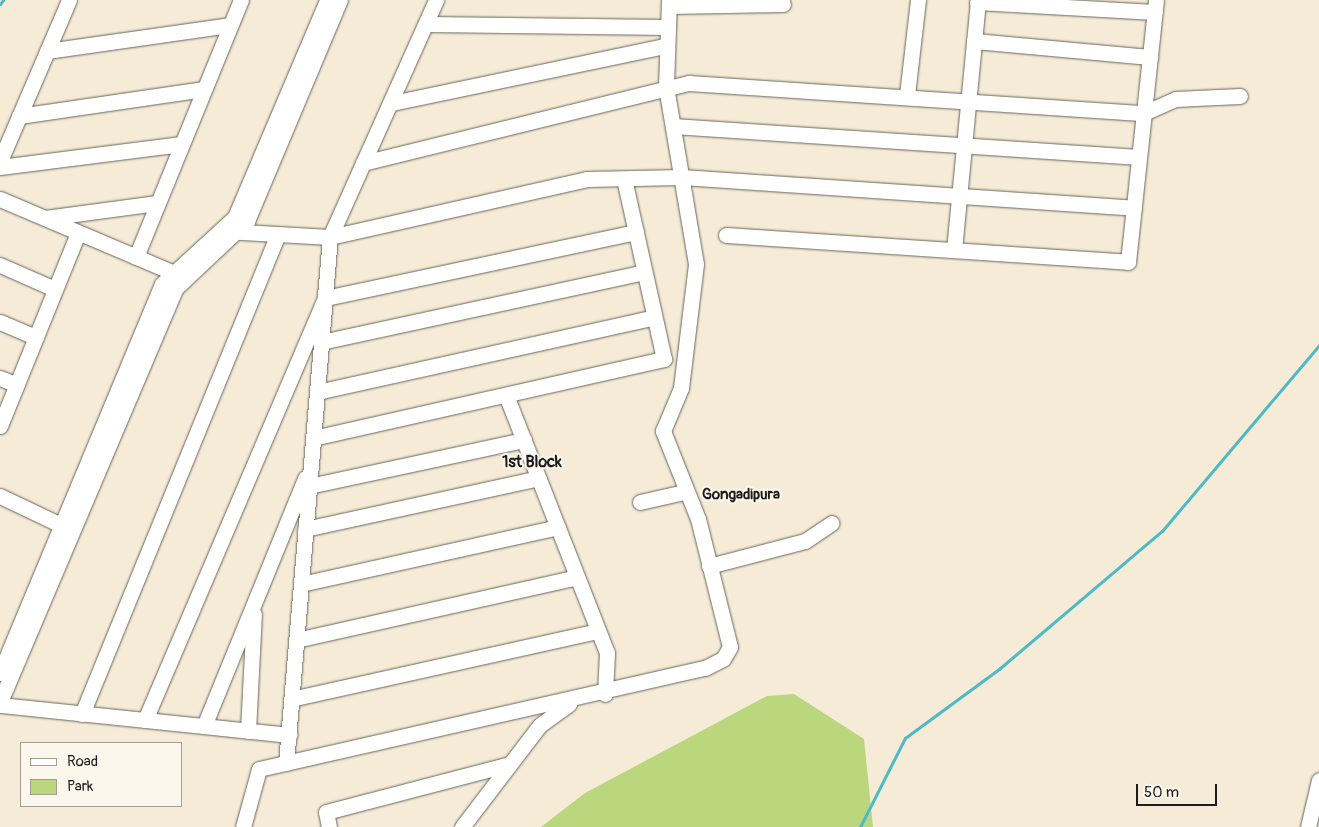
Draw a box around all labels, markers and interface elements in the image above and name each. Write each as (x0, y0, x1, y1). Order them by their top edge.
district label: 1st Block (502, 452, 562, 472)
district label: Gongadipura (702, 486, 780, 504)
legend (20, 742, 182, 807)
text: Road (67, 752, 98, 771)
scale bar (1139, 774, 1220, 806)
text: Park (67, 777, 93, 796)
text: 50 m (1144, 783, 1179, 802)

